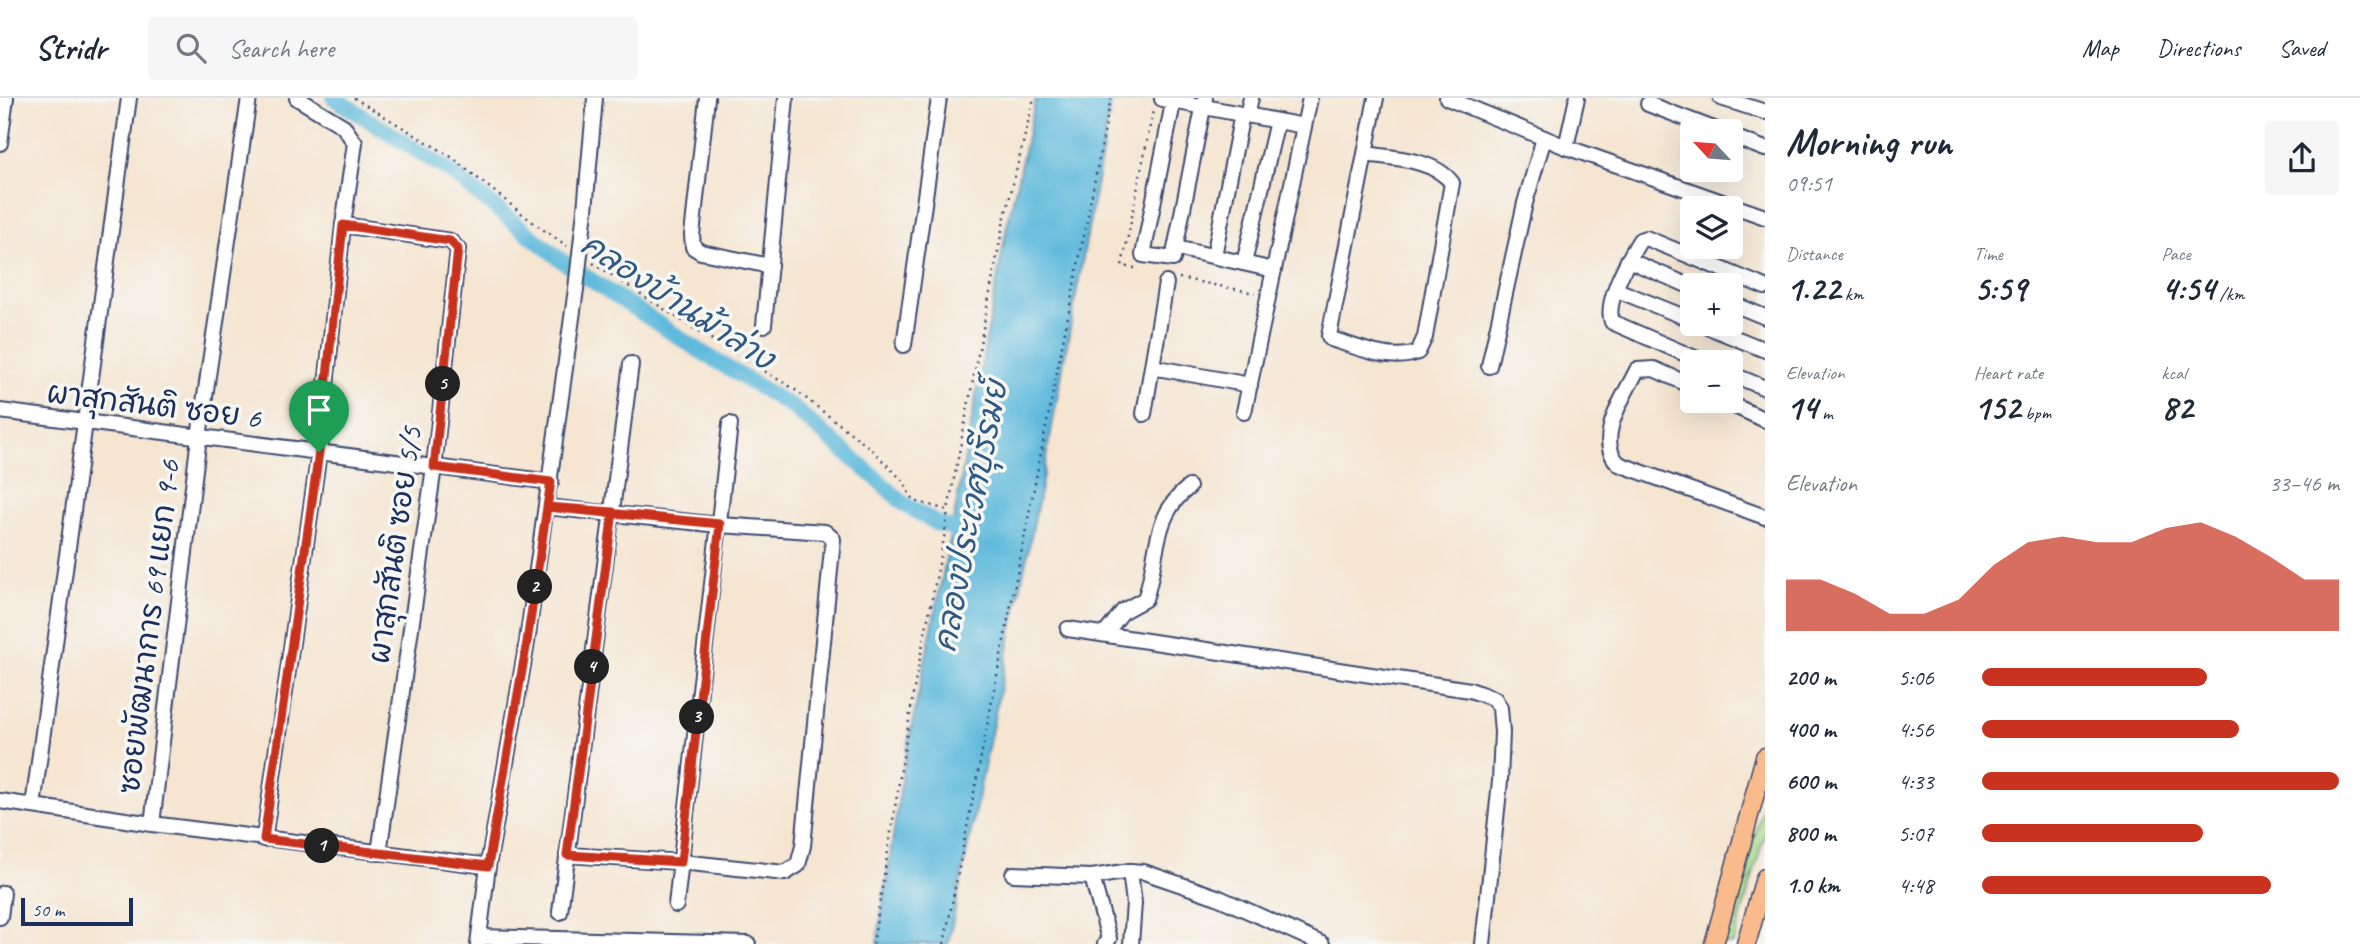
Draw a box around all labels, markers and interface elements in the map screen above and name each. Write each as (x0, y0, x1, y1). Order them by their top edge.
search box (148, 17, 638, 80)
text: Stridr (35, 27, 106, 69)
icon: search (172, 29, 210, 67)
text: Search here (228, 32, 334, 65)
text: Map (2082, 33, 2119, 63)
text: Directions (2157, 33, 2240, 63)
text: Saved (2278, 33, 2325, 63)
north arrow (1680, 119, 1743, 182)
map controls (1680, 119, 1743, 413)
text: Morning run (1786, 119, 1952, 166)
button: share (2265, 121, 2339, 195)
text: 09:51 (1786, 169, 1832, 198)
button: layers (1680, 196, 1743, 259)
water label: คลองบ้านม้าล่าง (573, 224, 784, 381)
text: Distance (1786, 242, 1843, 266)
text: Time (1974, 242, 2003, 266)
text: Pace (2161, 242, 2191, 266)
text: 1.22 (1786, 266, 1840, 311)
text: 5:59 (1974, 266, 2026, 311)
text: 4:54 (2161, 266, 2215, 311)
button: + (1680, 273, 1743, 336)
text: km (1840, 282, 1863, 306)
text: /km (2215, 282, 2244, 306)
button: − (1680, 350, 1743, 413)
text: Elevation (1786, 361, 1844, 385)
text: Heart rate (1974, 361, 2043, 385)
text: kcal (2161, 361, 2186, 385)
pin: 5 (426, 366, 460, 402)
water label: คลองประเวศบุรีรมย์ (923, 370, 1021, 656)
text: 5 (438, 371, 447, 395)
street label: ผาสุกสันติ ซอย 6 (45, 373, 264, 440)
pin (289, 380, 349, 452)
text: 14 (1786, 385, 1818, 430)
text: 152 (1974, 385, 2020, 430)
text: 82 (2161, 385, 2193, 430)
icon: arrive (300, 391, 338, 429)
text: m (1818, 401, 1833, 425)
text: bpm (2020, 401, 2051, 425)
street label: ผาสุกสันติ ซอย 5/5 (360, 423, 434, 666)
street label: ซอยพัฒนาการ 69 แยก 9-6 (110, 457, 188, 796)
text: Elevation (1786, 469, 1857, 498)
text: 33–46 m (2269, 469, 2339, 498)
pin: 2 (518, 570, 552, 604)
text: 2 (530, 574, 539, 598)
pin: 4 (574, 650, 610, 684)
text: 4 (587, 654, 596, 678)
text: 200 m (1786, 663, 1836, 692)
text: 5:06 (1898, 663, 1934, 692)
pin: 3 (680, 700, 714, 734)
text: 3 (692, 704, 701, 728)
text: 400 m (1786, 715, 1836, 744)
text: 4:56 (1898, 715, 1934, 744)
text: 600 m (1786, 767, 1836, 796)
text: 4:33 (1898, 767, 1934, 796)
text: 800 m (1786, 819, 1836, 848)
text: 5:07 (1898, 819, 1934, 848)
pin: 1 (304, 828, 340, 864)
text: 1 (317, 833, 326, 857)
text: 1.0 km (1786, 871, 1840, 900)
text: 4:48 (1898, 871, 1934, 900)
scale bar (21, 895, 133, 927)
text: 50 m (32, 898, 64, 922)

